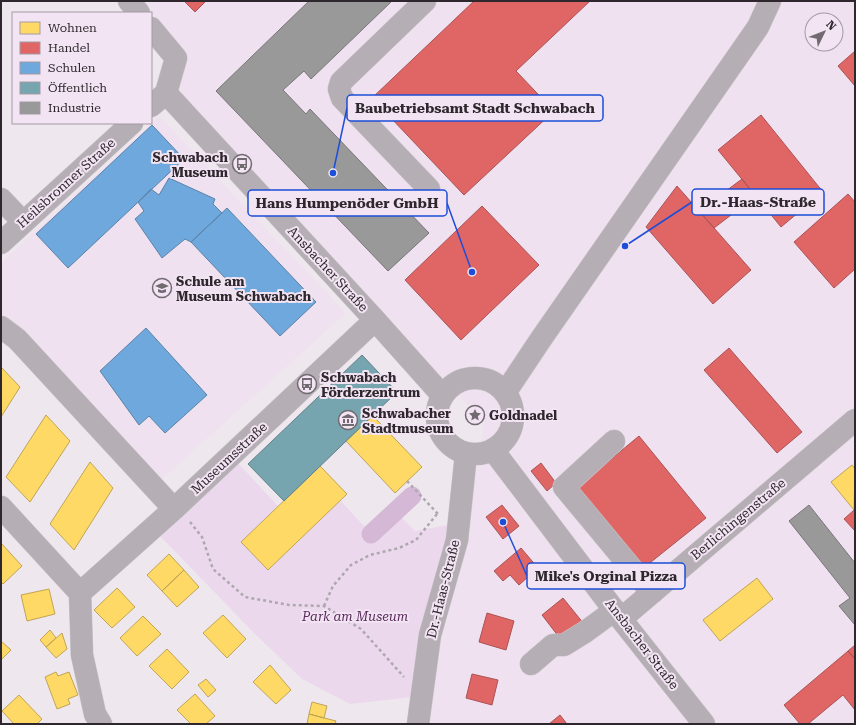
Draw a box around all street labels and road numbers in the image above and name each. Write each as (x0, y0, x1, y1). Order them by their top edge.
street label: Heilsbronner Straße (14, 135, 118, 231)
street label: Ansbacher Straße (285, 223, 371, 315)
street label: Museumsstraße (188, 419, 270, 497)
street label: Berlichingenstraße (688, 475, 788, 563)
street label: Dr.-Haas-Straße (424, 538, 462, 640)
street label: Ansbacher Straße (602, 596, 682, 692)

